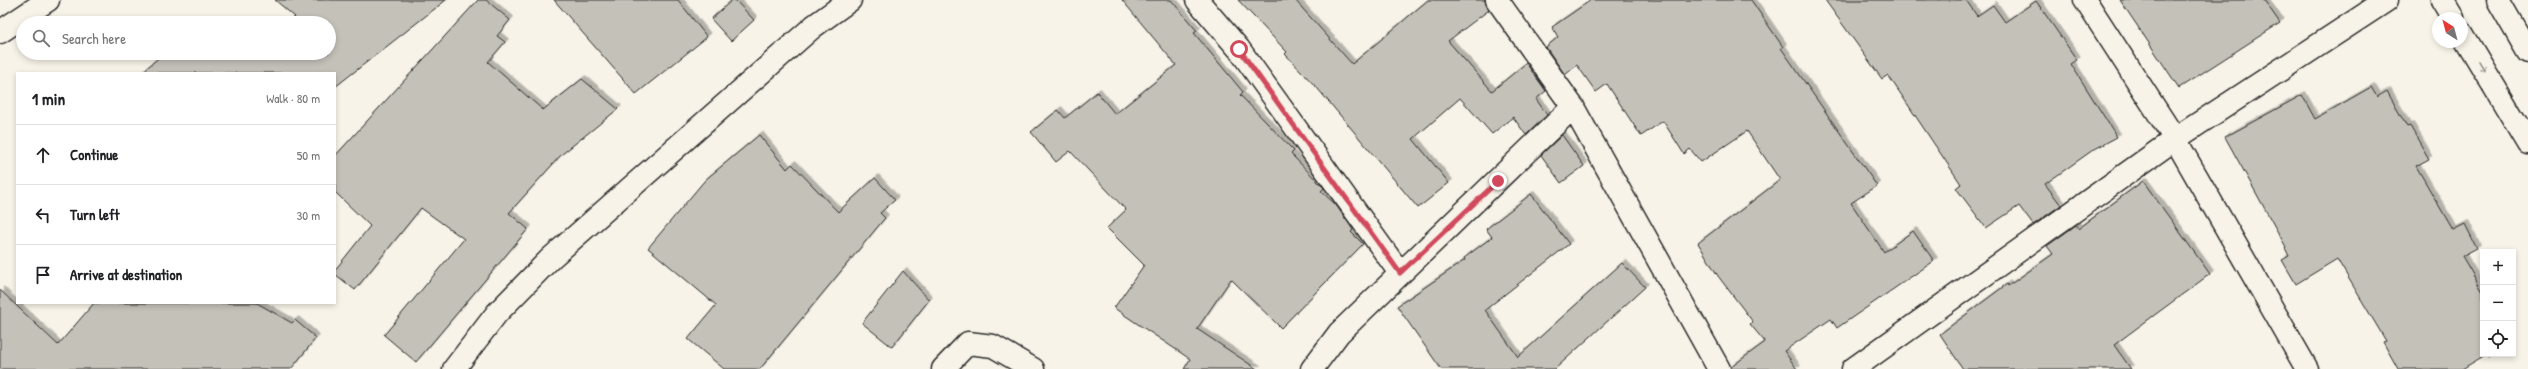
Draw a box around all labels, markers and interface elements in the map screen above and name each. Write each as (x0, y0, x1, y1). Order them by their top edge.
north arrow (2432, 12, 2468, 48)
search box (16, 16, 336, 60)
icon: search (30, 27, 52, 49)
text: Search here (62, 28, 126, 49)
route start (1230, 40, 1248, 58)
one-way arrow (2478, 60, 2486, 71)
text: 1 min (32, 87, 65, 110)
text: Walk · 80 m (266, 89, 320, 107)
icon: ahead (32, 144, 54, 166)
text: Continue (70, 144, 118, 165)
text: 50 m (297, 146, 320, 164)
route end (1489, 172, 1507, 190)
icon: left (32, 204, 54, 226)
text: Turn left (70, 204, 120, 225)
text: 30 m (297, 206, 320, 224)
map controls (2480, 249, 2516, 357)
button: + (2480, 249, 2516, 285)
icon: arrive (32, 264, 54, 286)
text: Arrive at destination (70, 264, 182, 285)
button: − (2480, 285, 2516, 321)
button: locate (2480, 321, 2516, 357)

